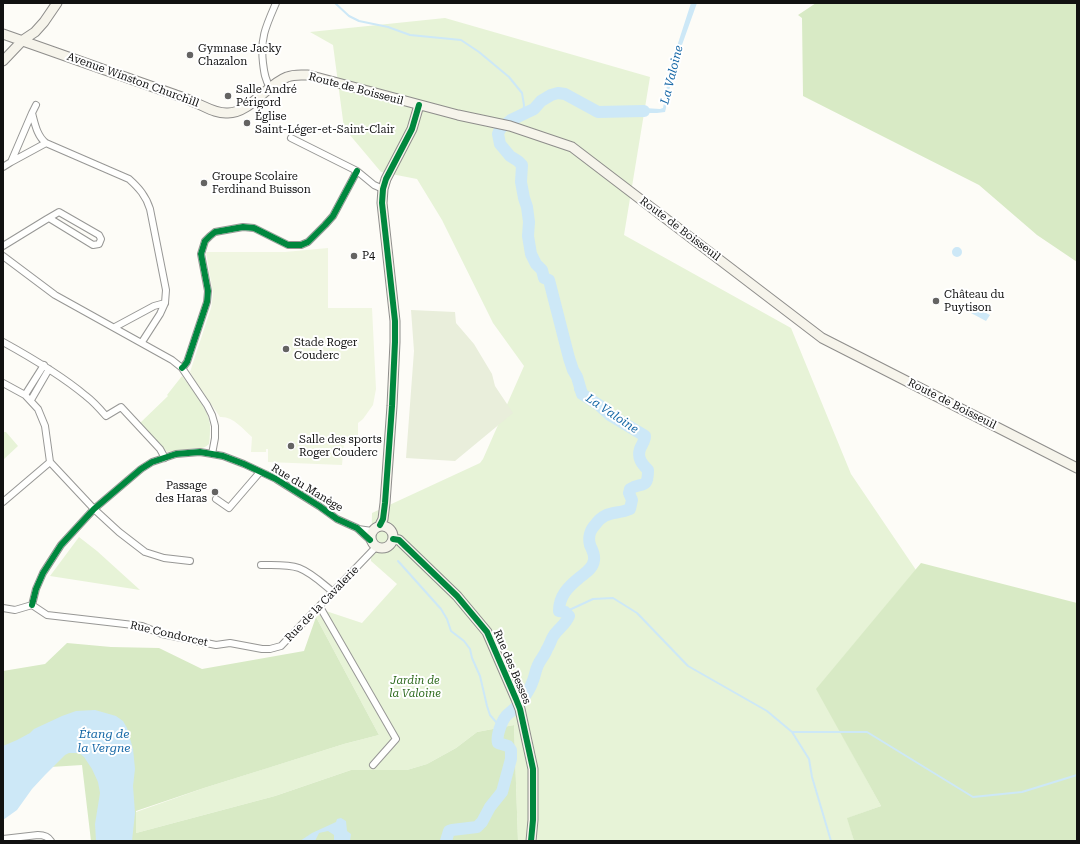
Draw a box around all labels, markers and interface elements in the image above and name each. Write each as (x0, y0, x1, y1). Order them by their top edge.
place label: Gymnase Jacky Chazalon (198, 42, 282, 68)
water label: La Valoine (658, 44, 686, 106)
street label: Avenue Winston Churchill (65, 50, 201, 110)
marker: Gymnase Jacky Chazalon (185, 50, 195, 60)
street label: Route de Boisseuil (307, 70, 405, 108)
place label: Salle André Périgord (236, 83, 297, 109)
marker: Salle André Périgord (223, 91, 233, 101)
place label: Église Saint-Léger-et-Saint-Clair (255, 110, 394, 136)
marker: Église Saint-Léger-et-Saint-Clair (242, 118, 252, 128)
place label: Groupe Scolaire Ferdinand Buisson (212, 170, 311, 196)
marker: Groupe Scolaire Ferdinand Buisson (199, 178, 209, 188)
street label: Route de Boisseuil (637, 194, 723, 264)
place label: P4 (362, 249, 375, 263)
marker: P4 (349, 251, 359, 261)
place label: Château du Puytison (944, 288, 1004, 314)
marker: Château du Puytison (931, 296, 941, 306)
place label: Stade Roger Couderc (294, 336, 357, 362)
marker: Stade Roger Couderc (281, 344, 291, 354)
street label: Route de Boisseuil (905, 376, 999, 432)
water label: La Valoine (583, 391, 641, 437)
place label: Salle des sports Roger Couderc (299, 433, 382, 459)
marker: Salle des sports Roger Couderc (286, 441, 296, 451)
street label: Rue du Manège (269, 461, 345, 515)
place label: Passage des Haras (155, 479, 207, 505)
marker: Passage des Haras (210, 487, 220, 497)
street label: Rue de la Cavalerie (282, 563, 362, 645)
street label: Rue Condorcet (129, 619, 209, 649)
street label: Rue des Besses (490, 628, 534, 706)
park label: Jardin de la Valoine (389, 674, 441, 700)
water label: Étang de la Vergne (78, 727, 130, 755)

